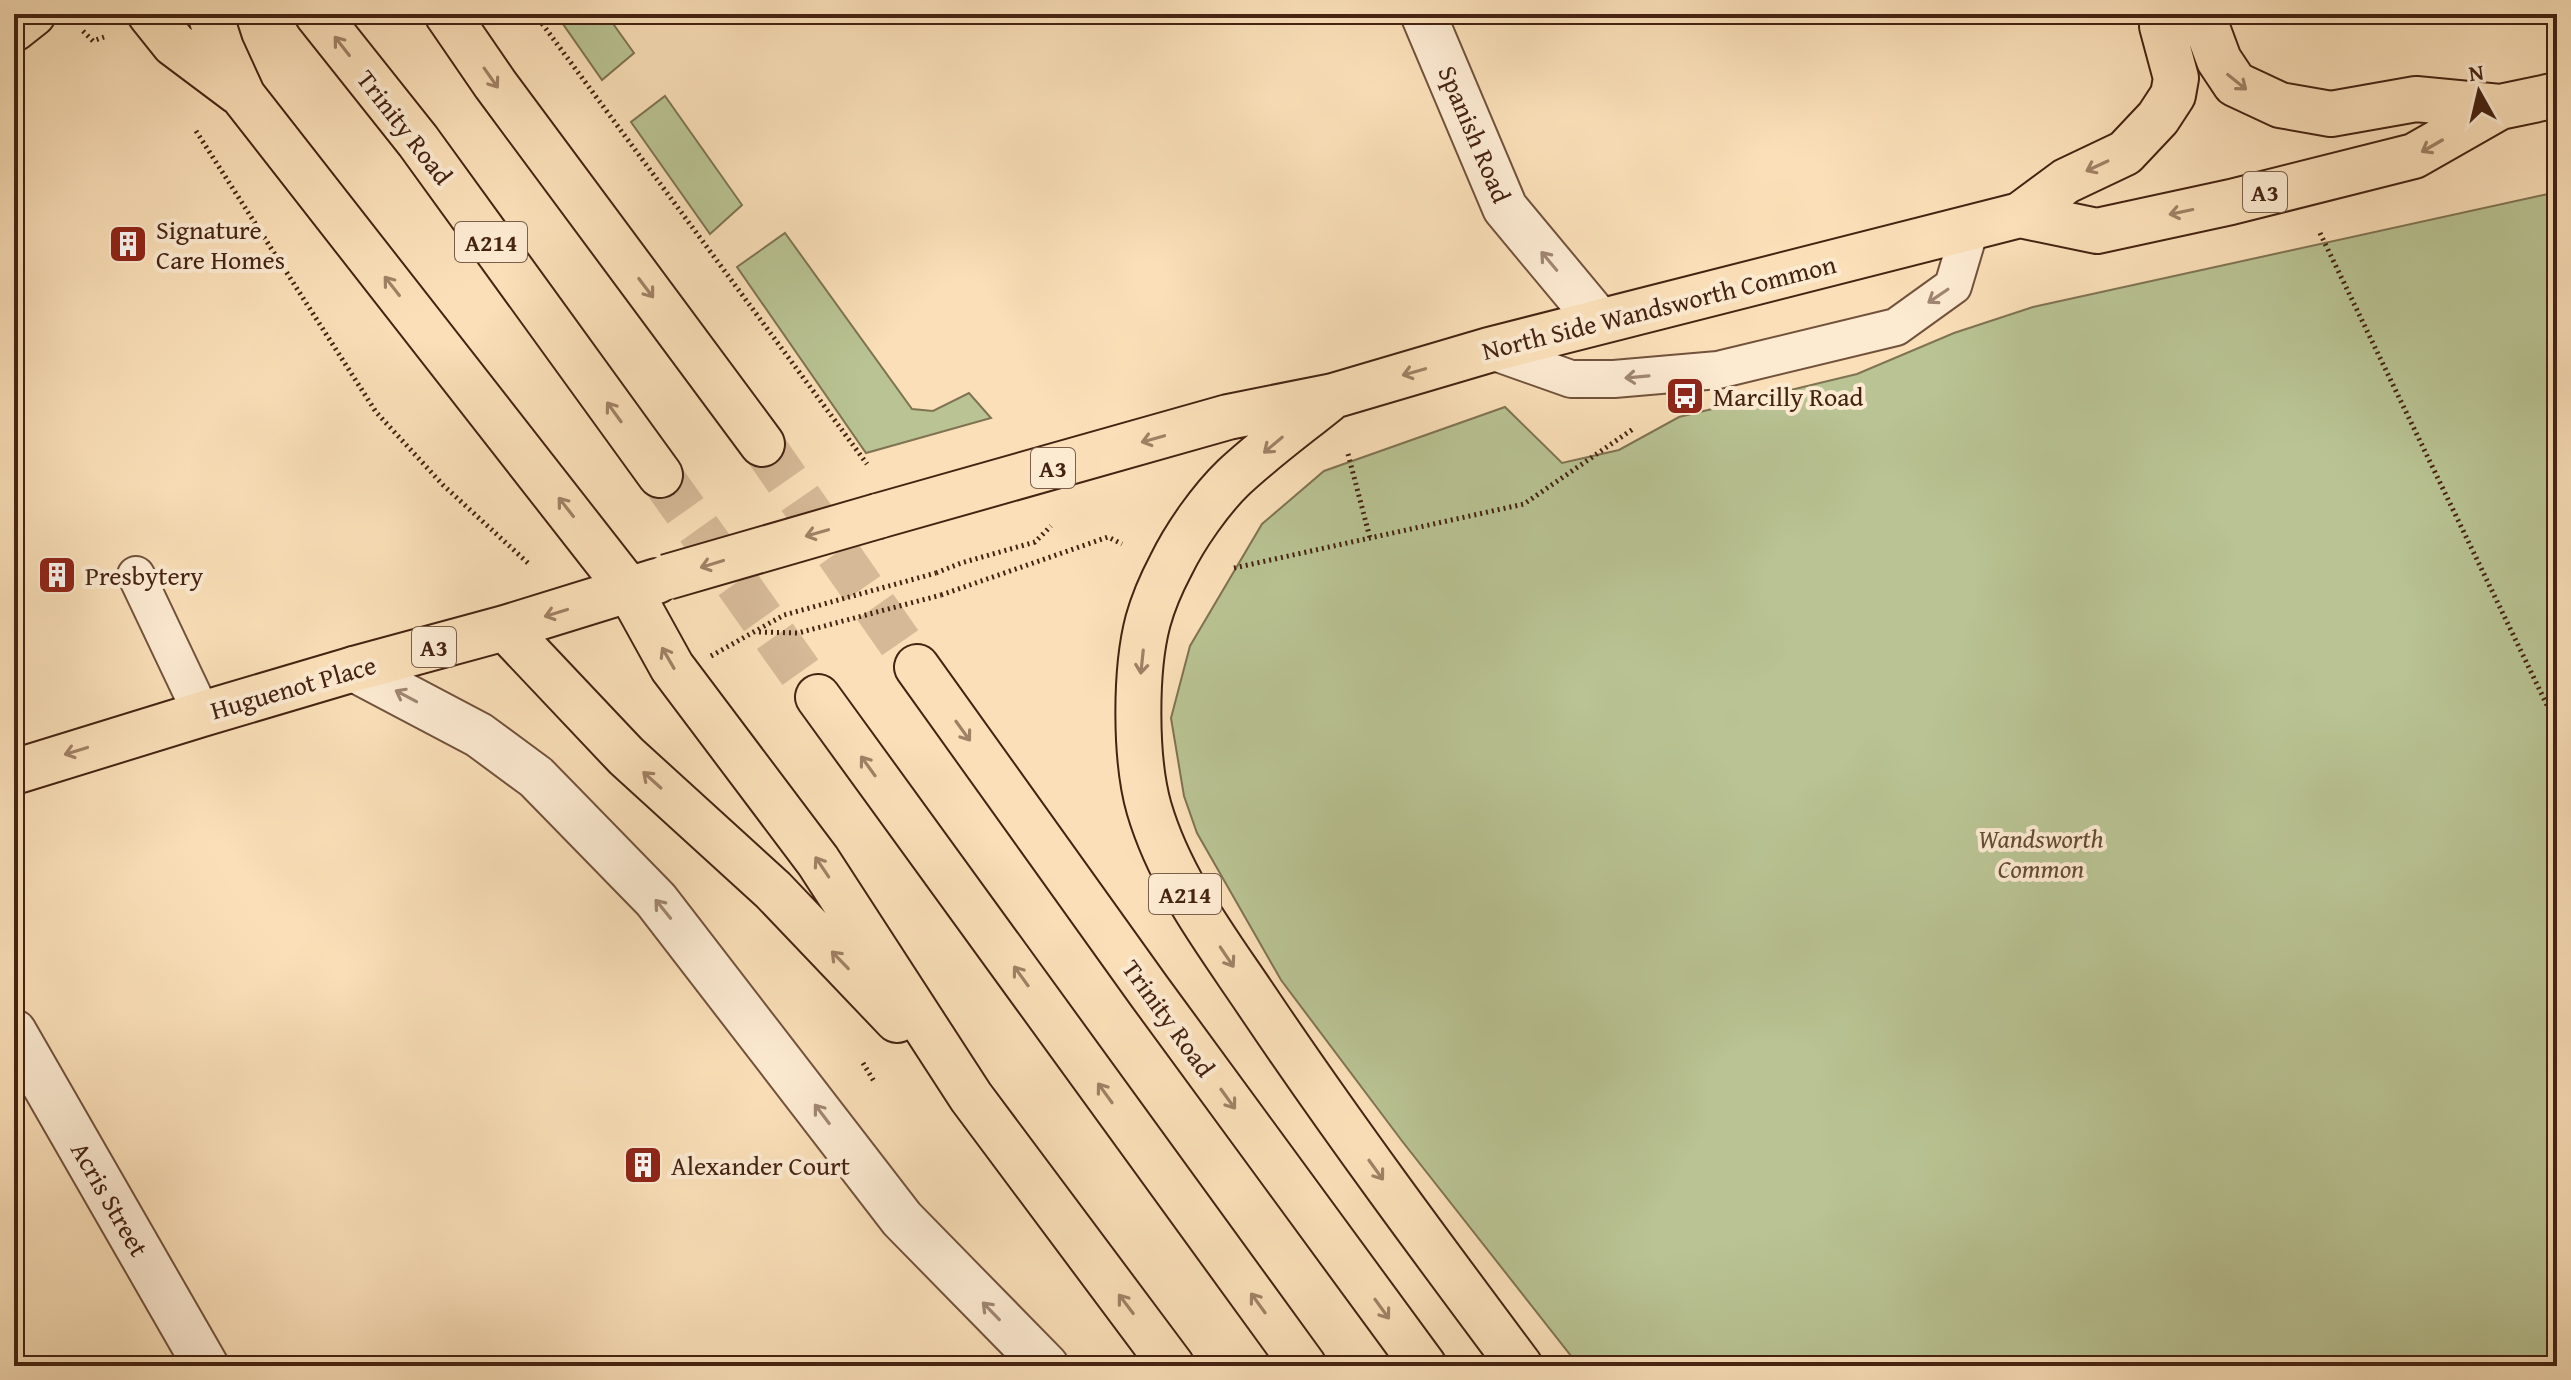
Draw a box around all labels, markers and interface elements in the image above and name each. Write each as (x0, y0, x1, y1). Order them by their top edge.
one-way arrow (333, 36, 351, 57)
north arrow (2439, 52, 2519, 132)
text: N (2467, 55, 2486, 89)
street label: Spanish Road (1429, 59, 1522, 209)
street label: Trinity Road (348, 61, 463, 193)
one-way arrow (483, 67, 499, 89)
one-way arrow (2226, 72, 2247, 90)
one-way arrow (2421, 138, 2444, 154)
one-way arrow (2085, 159, 2109, 174)
road number: A3 (2243, 172, 2287, 212)
one-way arrow (2169, 205, 2195, 220)
place label: Signature Care Homes (156, 210, 285, 279)
road number: A214 (455, 222, 527, 262)
building icon: Signature Care Homes (107, 223, 149, 265)
street label: North Side Wandsworth Common (1478, 244, 1841, 370)
one-way arrow (1540, 252, 1558, 272)
one-way arrow (384, 276, 401, 297)
one-way arrow (637, 276, 654, 298)
one-way arrow (1927, 288, 1949, 305)
one-way arrow (1401, 365, 1427, 380)
one-way arrow (1624, 370, 1651, 385)
bus stop icon: Marcilly Road (1664, 375, 1706, 417)
place label: Marcilly Road (1713, 377, 1864, 416)
one-way arrow (606, 401, 623, 423)
one-way arrow (1141, 432, 1167, 447)
one-way arrow (1263, 436, 1283, 454)
road number: A3 (1031, 448, 1075, 488)
one-way arrow (557, 497, 574, 518)
one-way arrow (805, 526, 831, 541)
building icon: Presbytery (36, 554, 78, 596)
place label: Presbytery (85, 556, 203, 595)
one-way arrow (699, 557, 725, 572)
one-way arrow (543, 606, 569, 621)
road number: A3 (412, 627, 456, 667)
street label: Huguenot Place (206, 645, 380, 729)
one-way arrow (660, 647, 676, 670)
one-way arrow (1135, 648, 1150, 675)
one-way arrow (394, 687, 418, 703)
one-way arrow (954, 720, 971, 741)
one-way arrow (63, 744, 89, 759)
one-way arrow (860, 756, 877, 777)
one-way arrow (643, 771, 663, 789)
park label: Wandsworth Common (1978, 819, 2104, 888)
one-way arrow (814, 857, 830, 879)
road number: A214 (1149, 874, 1221, 914)
one-way arrow (654, 899, 672, 920)
one-way arrow (1219, 945, 1235, 967)
one-way arrow (830, 950, 849, 970)
street label: Trinity Road (1113, 951, 1225, 1085)
one-way arrow (1013, 966, 1029, 988)
one-way arrow (1097, 1082, 1114, 1104)
one-way arrow (1219, 1088, 1236, 1109)
one-way arrow (814, 1104, 831, 1125)
street label: Acris Street (61, 1134, 159, 1264)
building icon: Alexander Court (622, 1144, 664, 1186)
place label: Alexander Court (671, 1146, 850, 1185)
one-way arrow (1368, 1158, 1385, 1180)
one-way arrow (1117, 1293, 1134, 1315)
one-way arrow (1250, 1293, 1267, 1314)
one-way arrow (1373, 1298, 1390, 1319)
one-way arrow (982, 1302, 1001, 1321)

